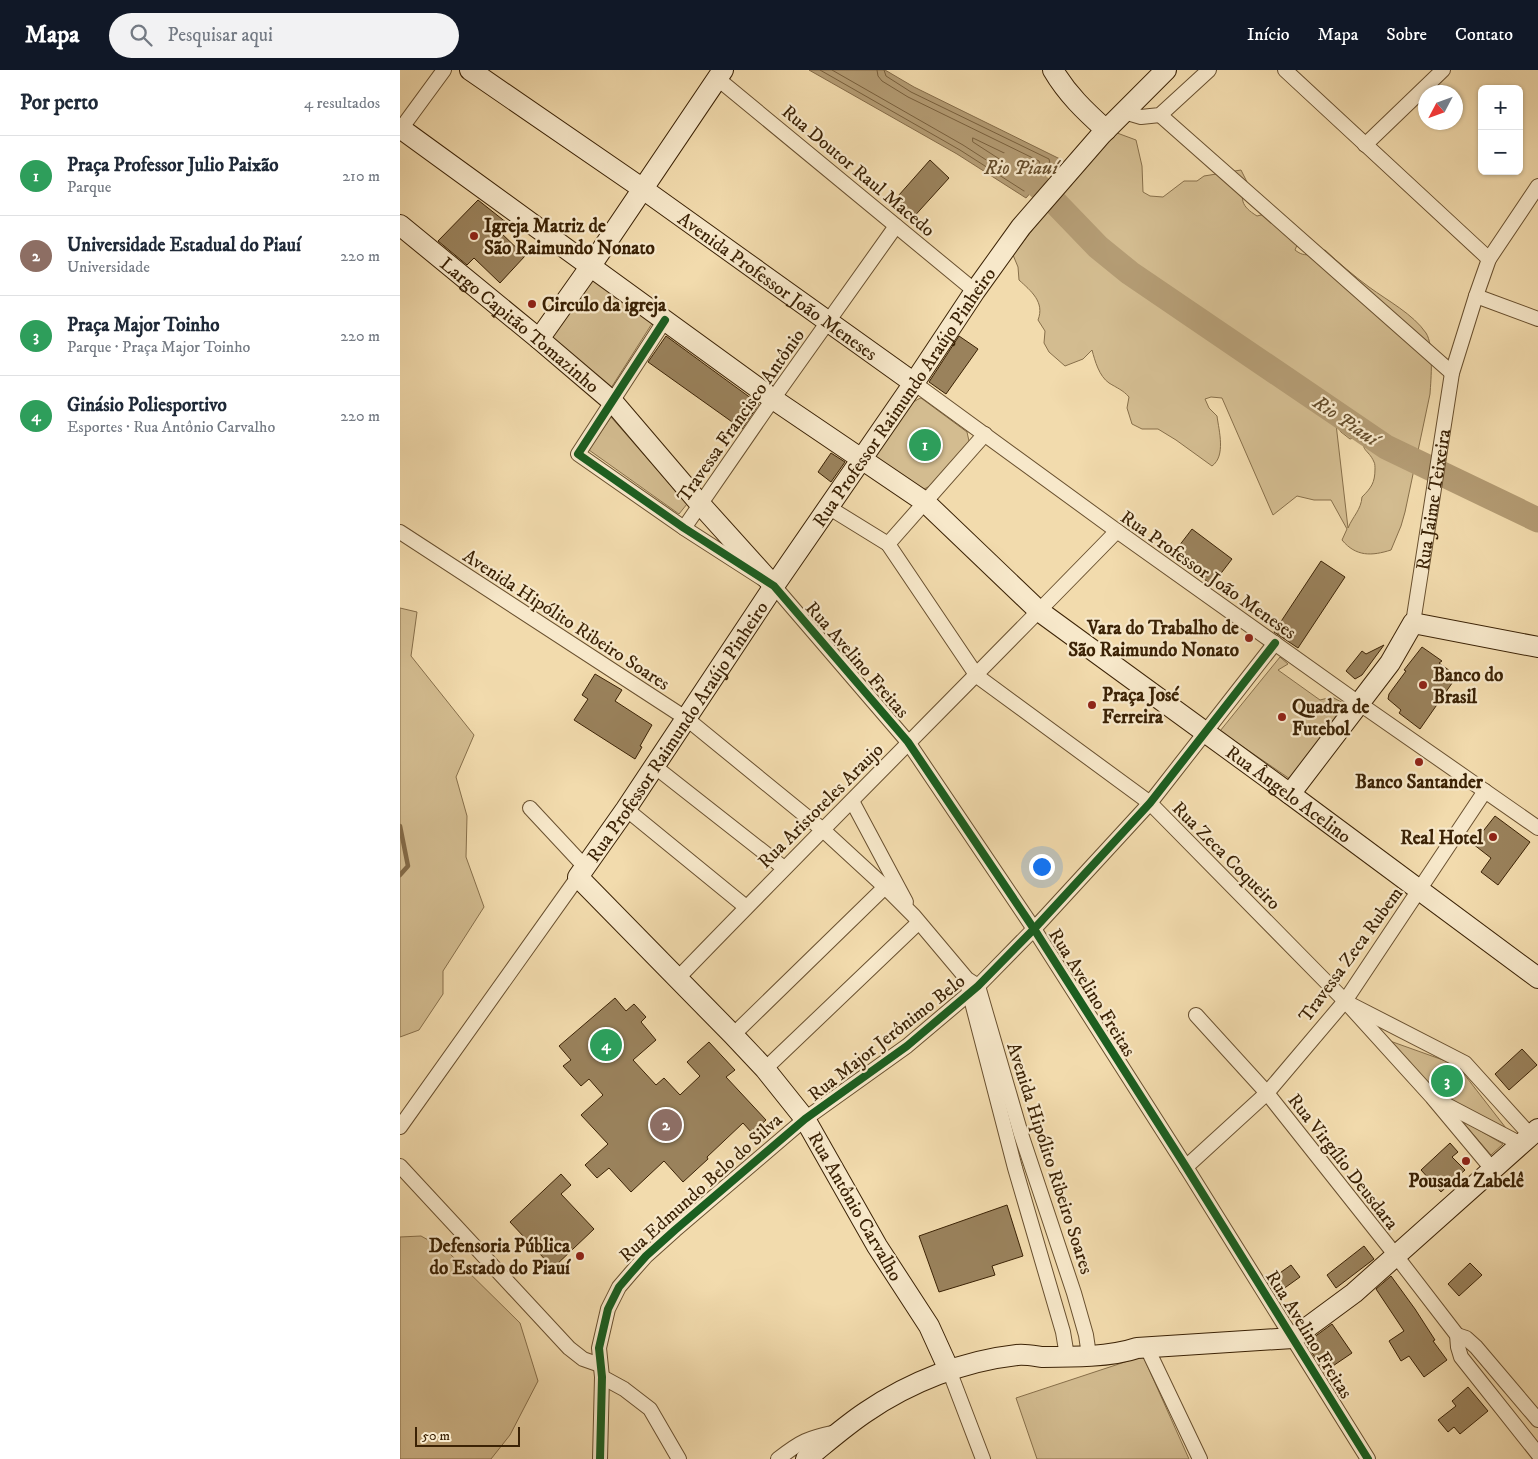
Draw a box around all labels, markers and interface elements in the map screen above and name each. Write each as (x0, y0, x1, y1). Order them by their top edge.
search box (109, 13, 459, 58)
text: Mapa (25, 20, 79, 50)
icon: search (127, 21, 155, 49)
text: Pesquisar aqui (167, 24, 273, 47)
text: Início (1247, 24, 1290, 46)
text: Mapa (1318, 24, 1358, 46)
text: Sobre (1386, 24, 1427, 46)
text: Contato (1455, 24, 1513, 46)
north arrow (1418, 85, 1463, 130)
map controls (1478, 85, 1523, 175)
button: + (1478, 85, 1523, 130)
text: Por perto (20, 90, 98, 116)
text: 4 resultados (304, 93, 380, 113)
street label: Rua Doutor Raul Macedo (777, 100, 939, 242)
button: − (1478, 130, 1523, 175)
text: Praça Professor Julio Paixão (67, 154, 279, 177)
water label: Rio Piauí (983, 156, 1061, 181)
text: 1 (33, 166, 39, 186)
text: 210 m (342, 166, 380, 186)
text: Parque (67, 177, 111, 197)
street label: Avenida Professor João Meneses (673, 208, 881, 366)
place label: Igreja Matriz de São Raimundo Nonato (484, 215, 655, 260)
marker: Igreja Matriz de São Raimundo Nonato (468, 230, 480, 242)
text: Universidade Estadual do Piauí (67, 234, 301, 257)
text: 2 (32, 246, 40, 266)
text: 220 m (340, 246, 380, 266)
street label: Largo Capitão Tomazinho (435, 253, 604, 398)
text: Universidade (67, 257, 150, 277)
street label: Rua Professor Raimundo Araújo Pinheiro (808, 263, 1001, 532)
place label: Circulo da igreja (542, 294, 667, 318)
marker: Circulo da igreja (526, 298, 538, 310)
text: Praça Major Toinho (67, 314, 219, 337)
street label: Travessa Francisco Antônio (673, 325, 810, 507)
text: 3 (33, 326, 39, 346)
text: 220 m (340, 326, 380, 346)
text: Parque · Praça Major Toinho (67, 337, 250, 357)
water label: Rio Piauí (1307, 390, 1386, 454)
text: Ginásio Poliesportivo (67, 394, 227, 417)
text: 4 (31, 406, 41, 426)
text: 220 m (340, 406, 380, 426)
text: Esportes · Rua Antônio Carvalho (67, 417, 275, 437)
pin: 1 (909, 426, 941, 464)
street label: Rua Jaime Teixeira (1411, 427, 1456, 572)
street label: Rua Professor João Meneses (1116, 506, 1300, 645)
street label: Avenida Hipólito Ribeiro Soares (458, 545, 674, 696)
street label: Rua Professor Raimundo Araújo Pinheiro (582, 597, 774, 867)
street label: Rua Avelino Freitas (800, 597, 914, 723)
place label: Vara do Trabalho de São Raimundo Nonato (1068, 617, 1239, 662)
marker: Vara do Trabalho de São Raimundo Nonato (1243, 632, 1255, 644)
place label: Banco do Brasil (1433, 664, 1503, 709)
marker: Banco do Brasil (1417, 679, 1429, 691)
place label: Praça José Ferreira (1102, 684, 1180, 729)
place label: Quadra de Futebol (1292, 696, 1370, 741)
marker: Praça José Ferreira (1086, 699, 1098, 711)
marker: Quadra de Futebol (1276, 711, 1288, 723)
street label: Rua Aristoteles Araujo (754, 739, 889, 874)
street label: Rua Ângelo Acelino (1221, 741, 1355, 849)
marker: Banco Santander (1413, 756, 1425, 768)
place label: Banco Santander (1355, 771, 1484, 794)
street label: Rua Zeca Coqueiro (1166, 797, 1285, 916)
place label: Real Hotel (1400, 827, 1483, 850)
marker: Real Hotel (1487, 831, 1499, 843)
your location (1029, 854, 1055, 880)
street label: Travessa Zeca Rubem (1294, 883, 1408, 1027)
street label: Rua Avelino Freitas (1043, 925, 1140, 1061)
street label: Rua Major Jerônimo Belo (804, 970, 970, 1107)
pin: 4 (590, 1026, 622, 1064)
street label: Avenida Hipólito Ribeiro Soares (1001, 1040, 1098, 1277)
pin: 3 (1431, 1062, 1463, 1100)
street label: Rua Virgílio Deusdara (1283, 1089, 1403, 1234)
pin: 2 (650, 1106, 682, 1144)
street label: Rua Edmundo Belo do Silva (615, 1109, 787, 1267)
street label: Rua Antônio Carvalho (803, 1128, 907, 1286)
marker: Pousada Zabelê (1460, 1155, 1472, 1167)
place label: Pousada Zabelê (1408, 1170, 1524, 1193)
place label: Defensoria Pública do Estado do Piauí (429, 1235, 572, 1280)
marker: Defensoria Pública do Estado do Piauí (574, 1250, 586, 1262)
street label: Rua Avelino Freitas (1260, 1267, 1357, 1403)
scale bar (415, 1424, 520, 1447)
text: 50 m (422, 1427, 450, 1445)

